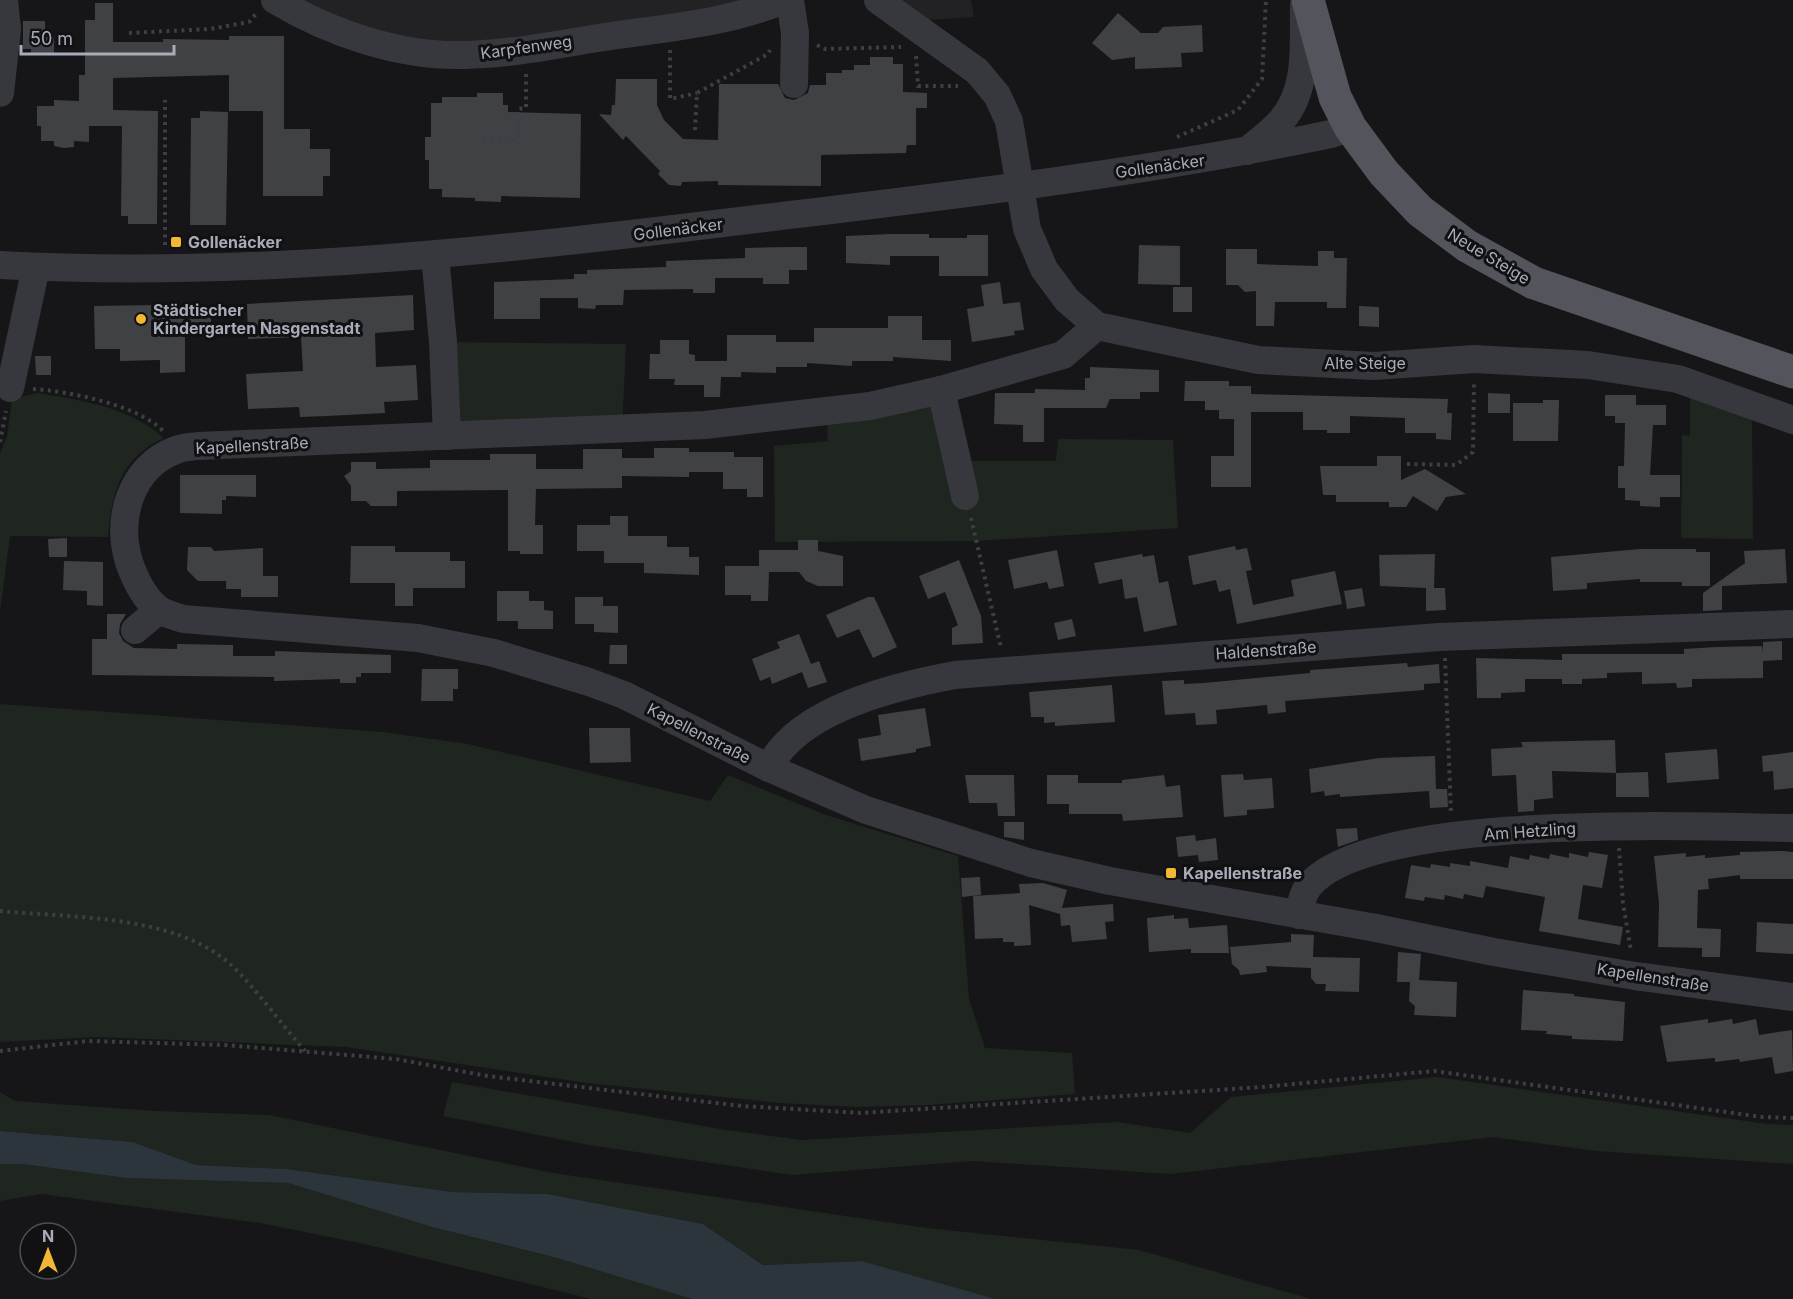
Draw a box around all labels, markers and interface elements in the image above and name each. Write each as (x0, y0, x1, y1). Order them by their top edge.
scale bar (21, 18, 174, 56)
text: 50 m (30, 28, 73, 49)
street label: Karpfenweg (479, 31, 573, 63)
street label: Gollenäcker (1114, 150, 1206, 182)
street label: Gollenäcker (632, 214, 724, 244)
street label: Neue Steige (1444, 224, 1534, 288)
place label: Gollenäcker (188, 232, 282, 252)
marker: Gollenäcker (169, 235, 183, 249)
place label: Städtischer Kindergarten Nasgenstadt (153, 300, 360, 338)
marker: Städtischer Kindergarten Nasgenstadt (134, 312, 148, 326)
street label: Alte Steige (1324, 353, 1406, 373)
street label: Kapellenstraße (195, 432, 309, 458)
street label: Haldenstraße (1215, 636, 1317, 664)
street label: Kapellenstraße (644, 698, 754, 768)
street label: Am Hetzling (1483, 818, 1577, 844)
place label: Kapellenstraße (1183, 863, 1302, 883)
marker: Kapellenstraße (1164, 866, 1178, 880)
street label: Kapellenstraße (1596, 958, 1710, 996)
north arrow (18, 1221, 78, 1281)
text: N (42, 1226, 54, 1246)

